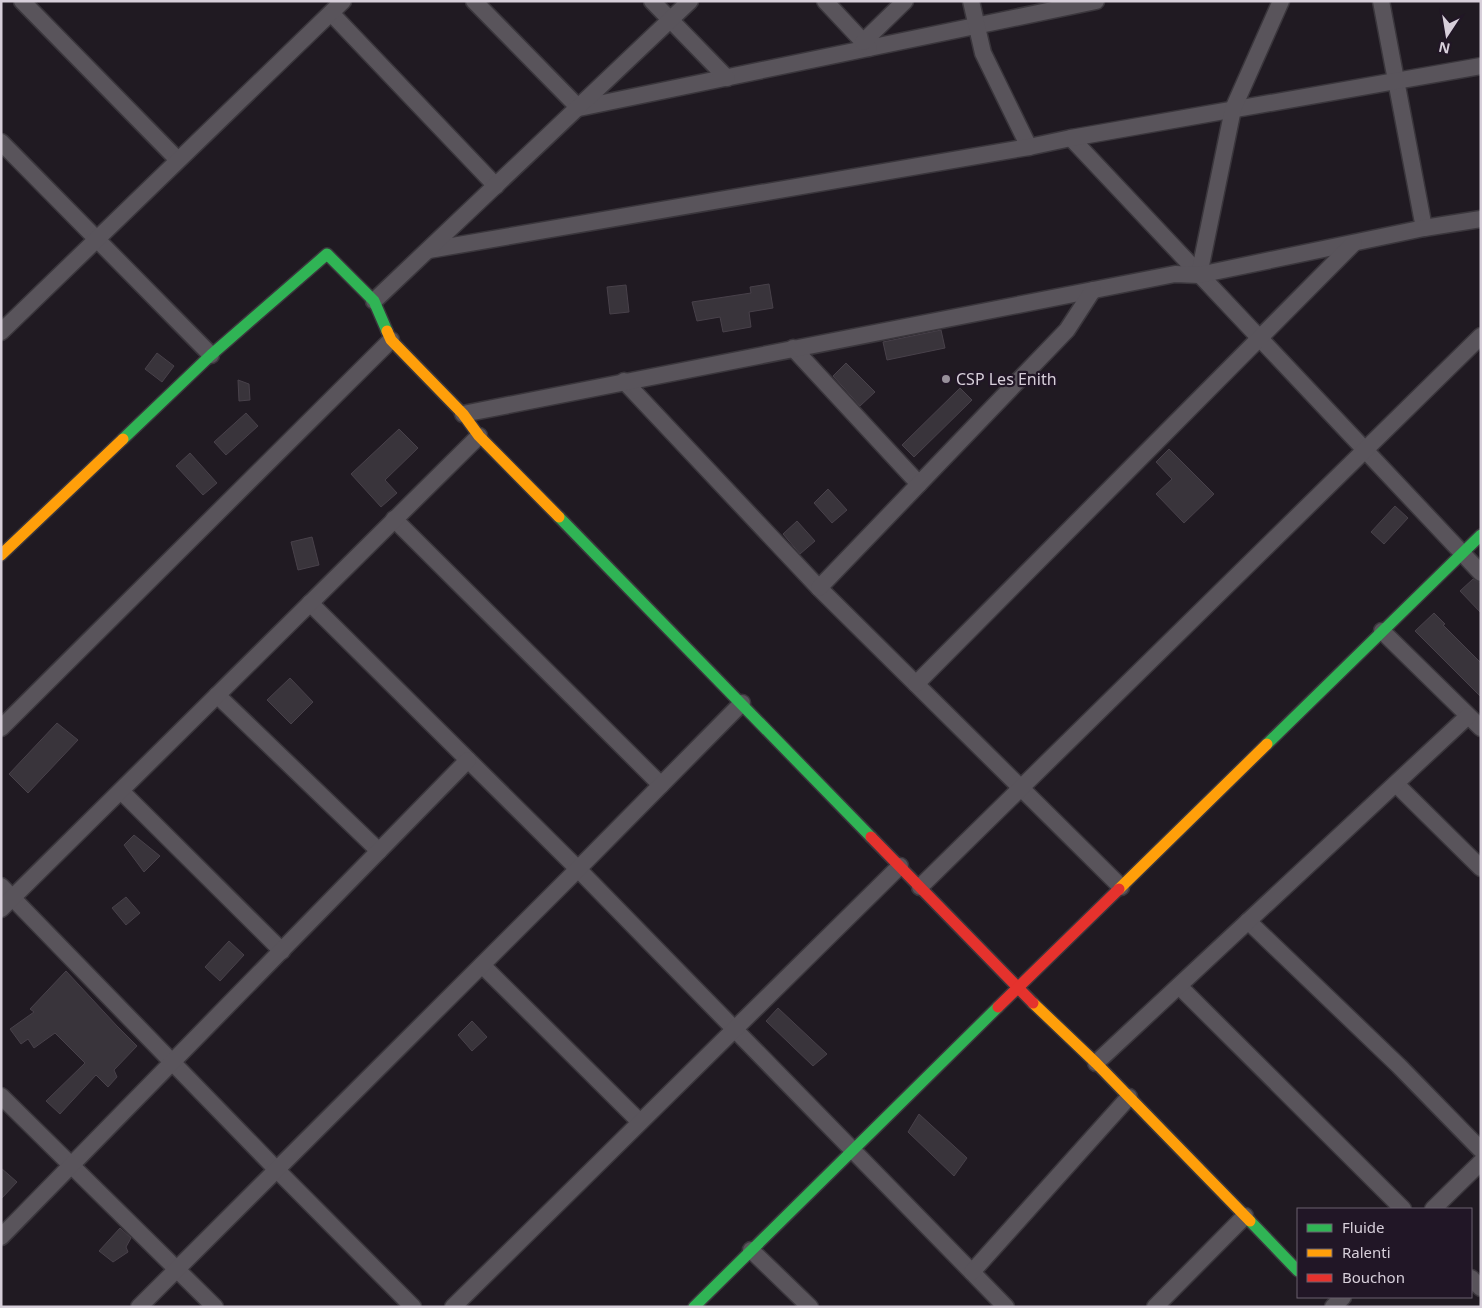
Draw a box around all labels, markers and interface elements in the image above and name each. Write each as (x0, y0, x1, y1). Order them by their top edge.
north arrow (1422, 10, 1472, 60)
text: N (1437, 38, 1452, 59)
place label: CSP Les Enith (956, 368, 1057, 390)
marker: CSP Les Enith (940, 373, 952, 385)
legend (1297, 1208, 1472, 1298)
text: Fluide (1342, 1217, 1384, 1237)
text: Ralenti (1342, 1242, 1391, 1262)
text: Bouchon (1342, 1267, 1405, 1287)

